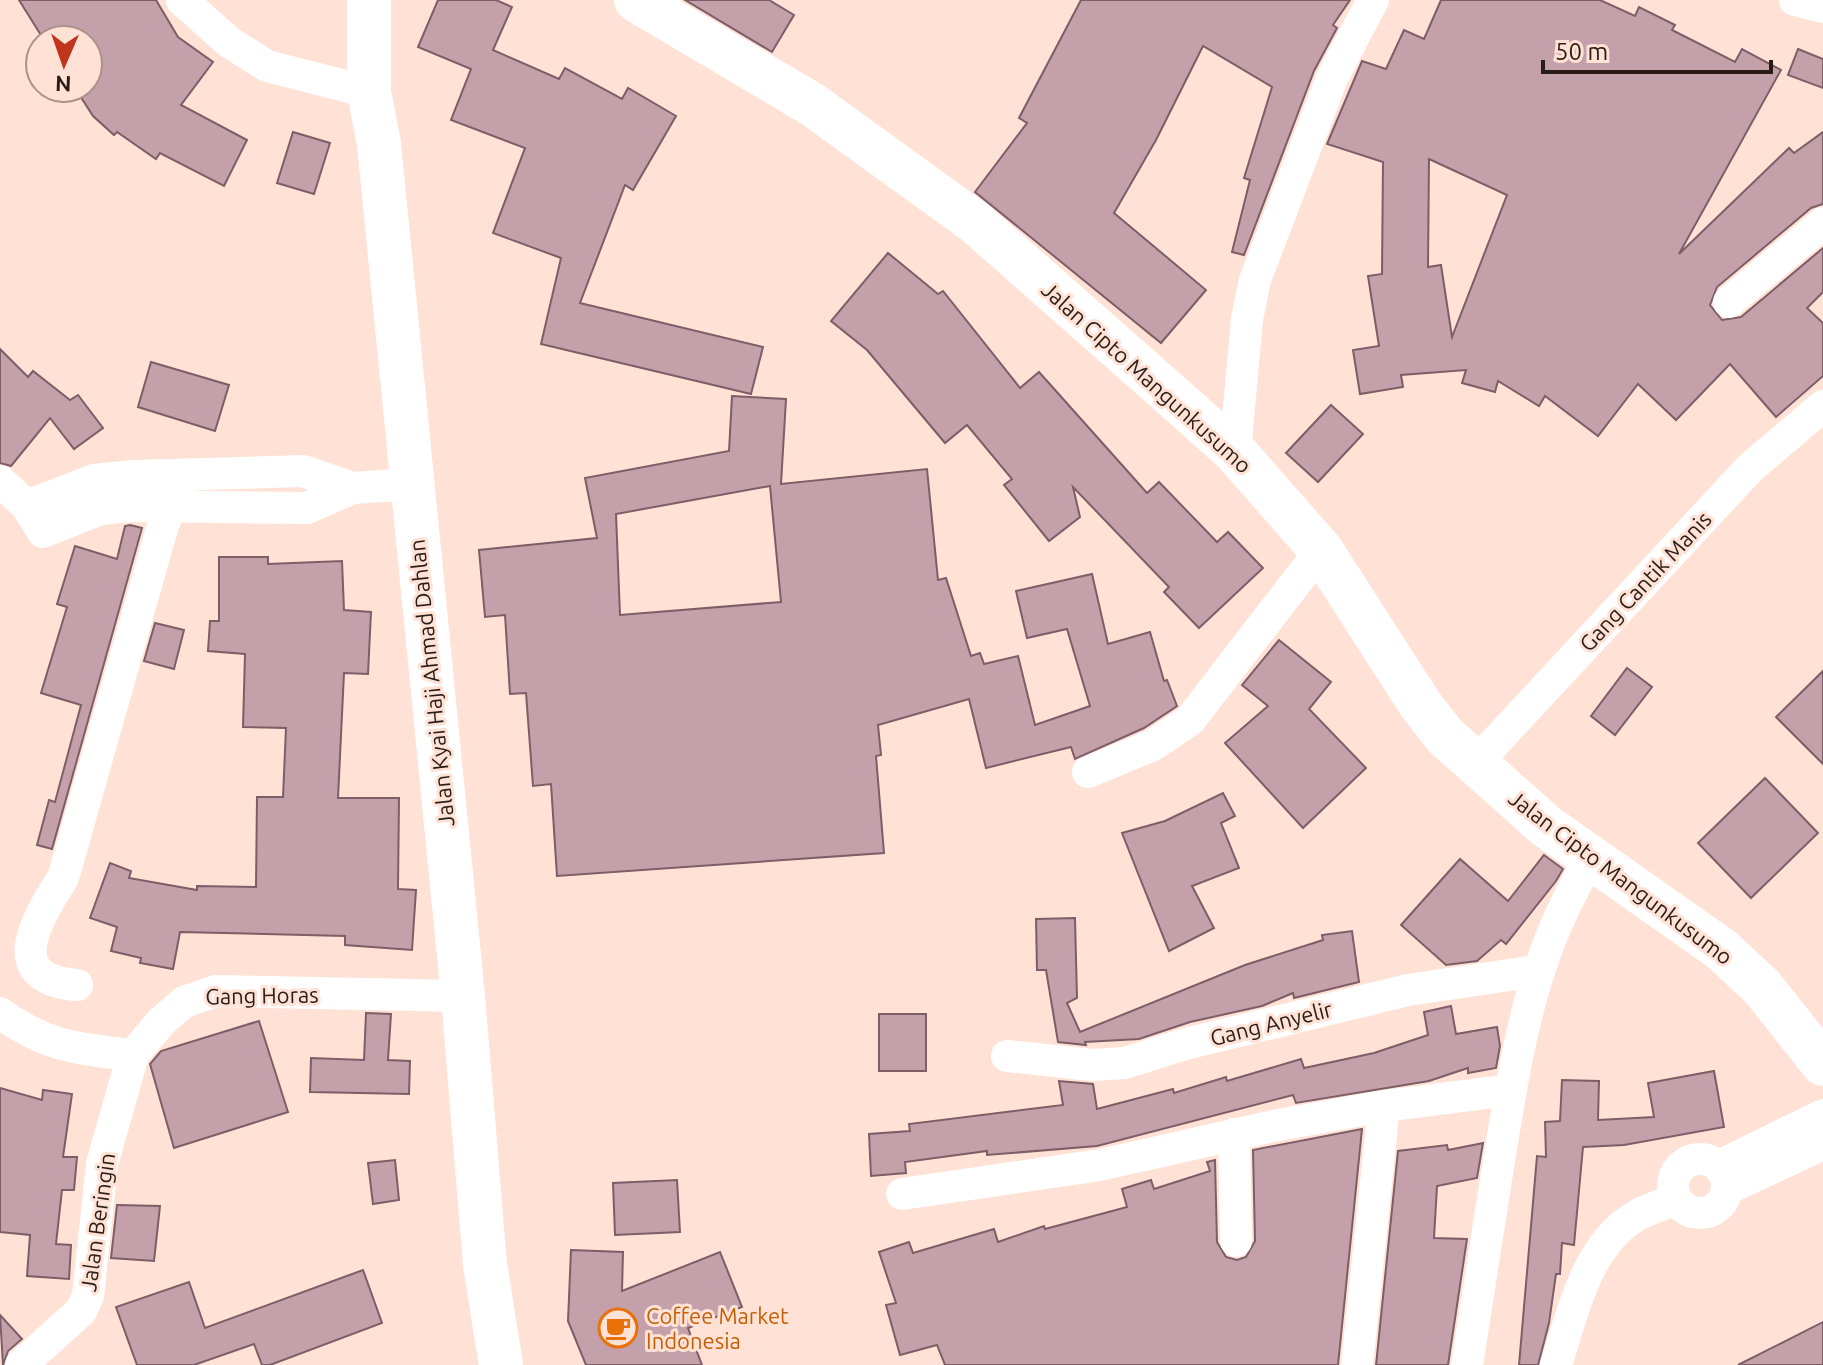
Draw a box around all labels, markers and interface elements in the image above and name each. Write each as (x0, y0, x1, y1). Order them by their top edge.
north arrow (24, 24, 104, 104)
scale bar (1543, 24, 1771, 74)
text: 50 m (1555, 38, 1608, 65)
text: N (55, 72, 72, 97)
street label: Jalan Cipto Mangunkusumo (1037, 276, 1257, 478)
street label: Gang Cantik Manis (1574, 506, 1716, 656)
street label: Jalan Kyai Haji Ahmad Dahlan (403, 538, 459, 828)
street label: Jalan Cipto Mangunkusumo (1504, 785, 1738, 969)
street label: Gang Horas (205, 982, 319, 1008)
street label: Gang Anyelir (1207, 996, 1335, 1050)
street label: Jalan Beringin (75, 1151, 119, 1293)
place label: Coffee Market Indonesia (646, 1303, 789, 1353)
cafe icon: Coffee Market Indonesia (597, 1307, 639, 1349)

